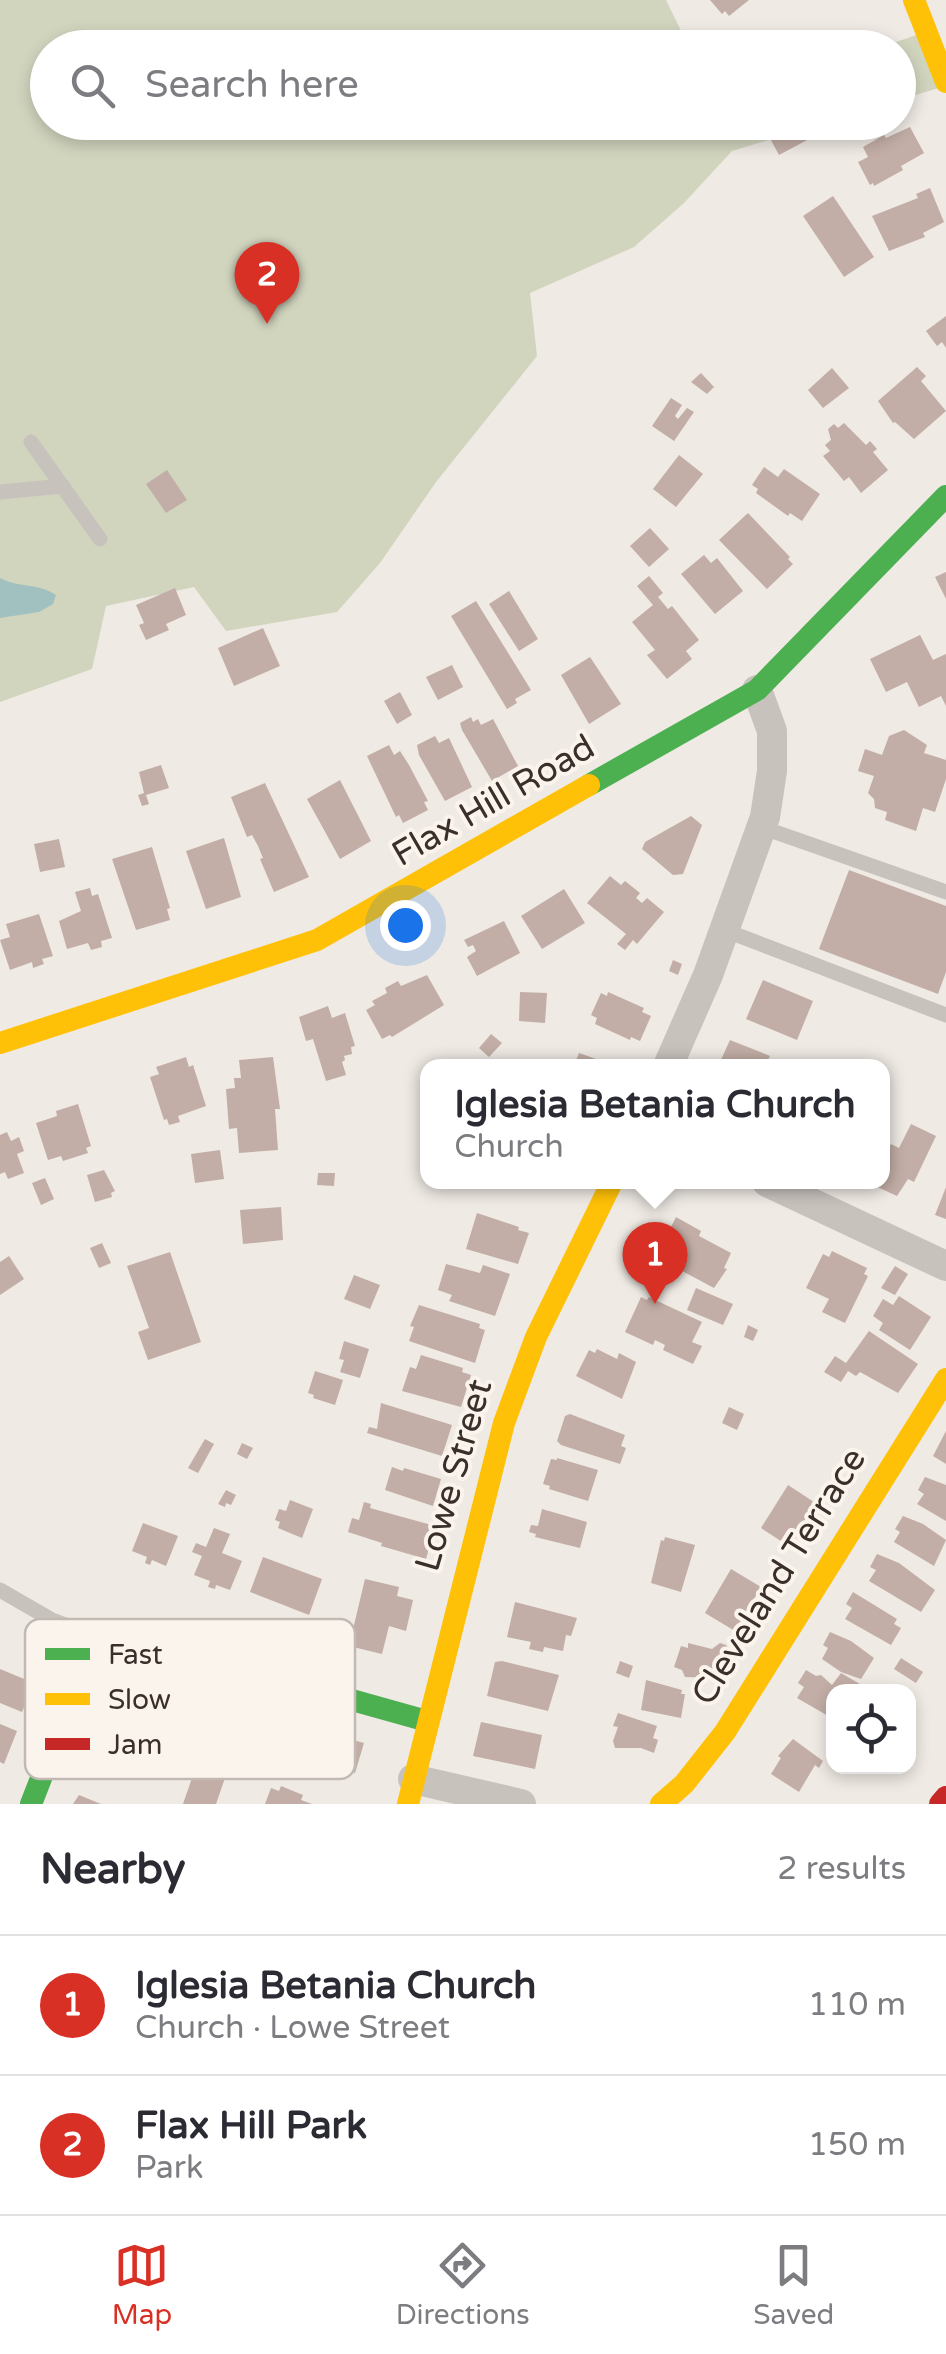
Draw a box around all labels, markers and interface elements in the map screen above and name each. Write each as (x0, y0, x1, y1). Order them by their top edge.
search box (30, 30, 916, 140)
icon: search (65, 58, 120, 113)
text: Search here (145, 62, 359, 108)
pin: 2 (234, 242, 300, 324)
street label: Flax Hill Road (385, 726, 602, 876)
your location (380, 900, 431, 951)
popup (420, 1059, 890, 1189)
text: Iglesia Betania Church (454, 1082, 856, 1128)
text: Church (454, 1128, 564, 1166)
pin: 1 (622, 1222, 688, 1304)
street label: Lowe Street (407, 1375, 501, 1576)
street label: Cleveland Terrace (683, 1440, 875, 1713)
legend (25, 1619, 355, 1779)
text: Fast (108, 1638, 163, 1672)
text: Slow (108, 1683, 171, 1717)
map controls (826, 1684, 916, 1774)
button: locate (826, 1684, 916, 1774)
text: Jam (108, 1728, 163, 1762)
text: Nearby (40, 1844, 185, 1895)
text: 2 results (777, 1850, 906, 1888)
text: Iglesia Betania Church (135, 1963, 536, 2009)
text: 1 (62, 1986, 83, 2024)
text: 110 m (808, 1986, 906, 2024)
text: Church · Lowe Street (135, 2009, 450, 2047)
text: Flax Hill Park (135, 2103, 367, 2149)
text: 2 (62, 2126, 83, 2164)
text: 150 m (808, 2126, 906, 2164)
text: Park (135, 2149, 203, 2187)
tab: Map (112, 2238, 172, 2332)
tab: Directions (396, 2238, 530, 2332)
tab: Saved (753, 2238, 834, 2332)

